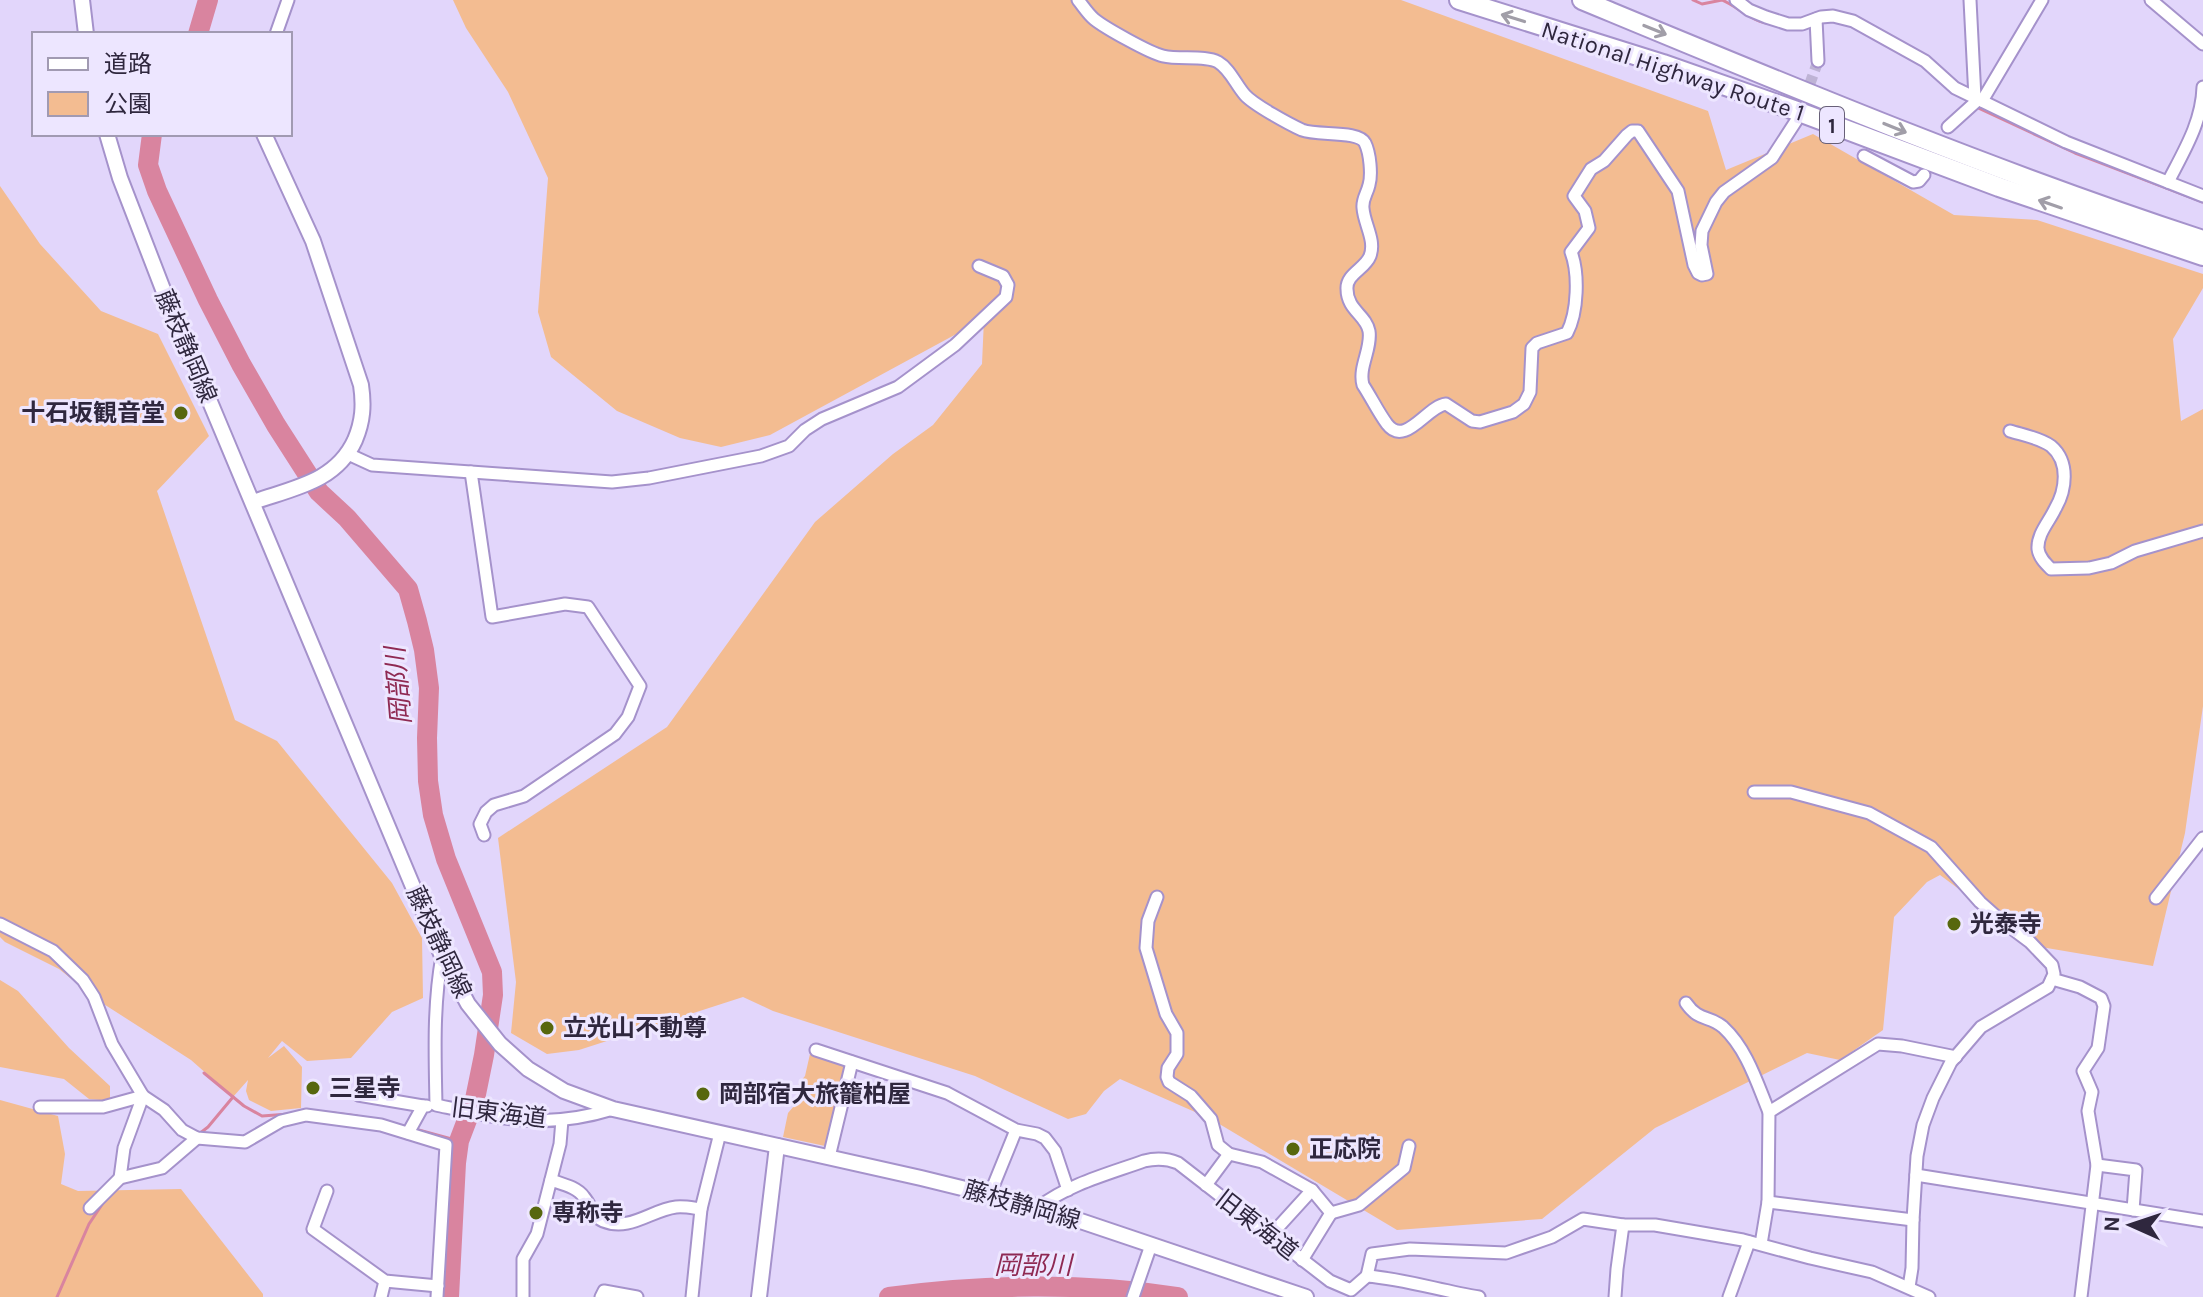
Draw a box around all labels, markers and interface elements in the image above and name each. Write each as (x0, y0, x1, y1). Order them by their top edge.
one-way arrow (1501, 10, 1526, 24)
street label: National Highway Route 1 (1538, 15, 1808, 127)
one-way arrow (1642, 23, 1667, 38)
legend (32, 32, 292, 136)
text: 道路 (104, 50, 152, 78)
text: 公園 (104, 90, 152, 118)
road number: 1 (1820, 107, 1844, 143)
one-way arrow (1883, 121, 1907, 136)
one-way arrow (2037, 196, 2062, 211)
street label: 藤枝静岡線 (150, 285, 222, 407)
place label: 十石坂観音堂 (21, 399, 165, 427)
marker: 十石坂観音堂 (172, 404, 190, 422)
water label: 岡部川 (379, 643, 417, 726)
street label: 藤枝静岡線 (401, 882, 477, 1002)
place label: 光泰寺 (1970, 910, 2042, 938)
marker: 光泰寺 (1945, 915, 1963, 933)
place label: 立光山不動尊 (563, 1014, 707, 1042)
marker: 立光山不動尊 (538, 1019, 556, 1037)
place label: 三星寺 (329, 1074, 401, 1102)
marker: 三星寺 (304, 1079, 322, 1097)
place label: 岡部宿大旅籠柏屋 (719, 1080, 911, 1108)
marker: 岡部宿大旅籠柏屋 (694, 1085, 712, 1103)
street label: 旧東海道 (450, 1093, 548, 1133)
place label: 正応院 (1309, 1135, 1381, 1163)
marker: 正応院 (1284, 1140, 1302, 1158)
street label: 藤枝静岡線 (960, 1175, 1084, 1235)
street label: 旧東海道 (1211, 1184, 1303, 1266)
north arrow (2091, 1185, 2171, 1265)
place label: 専称寺 (552, 1199, 624, 1227)
marker: 専称寺 (527, 1204, 545, 1222)
text: N (2099, 1215, 2125, 1233)
water label: 岡部川 (994, 1250, 1075, 1281)

